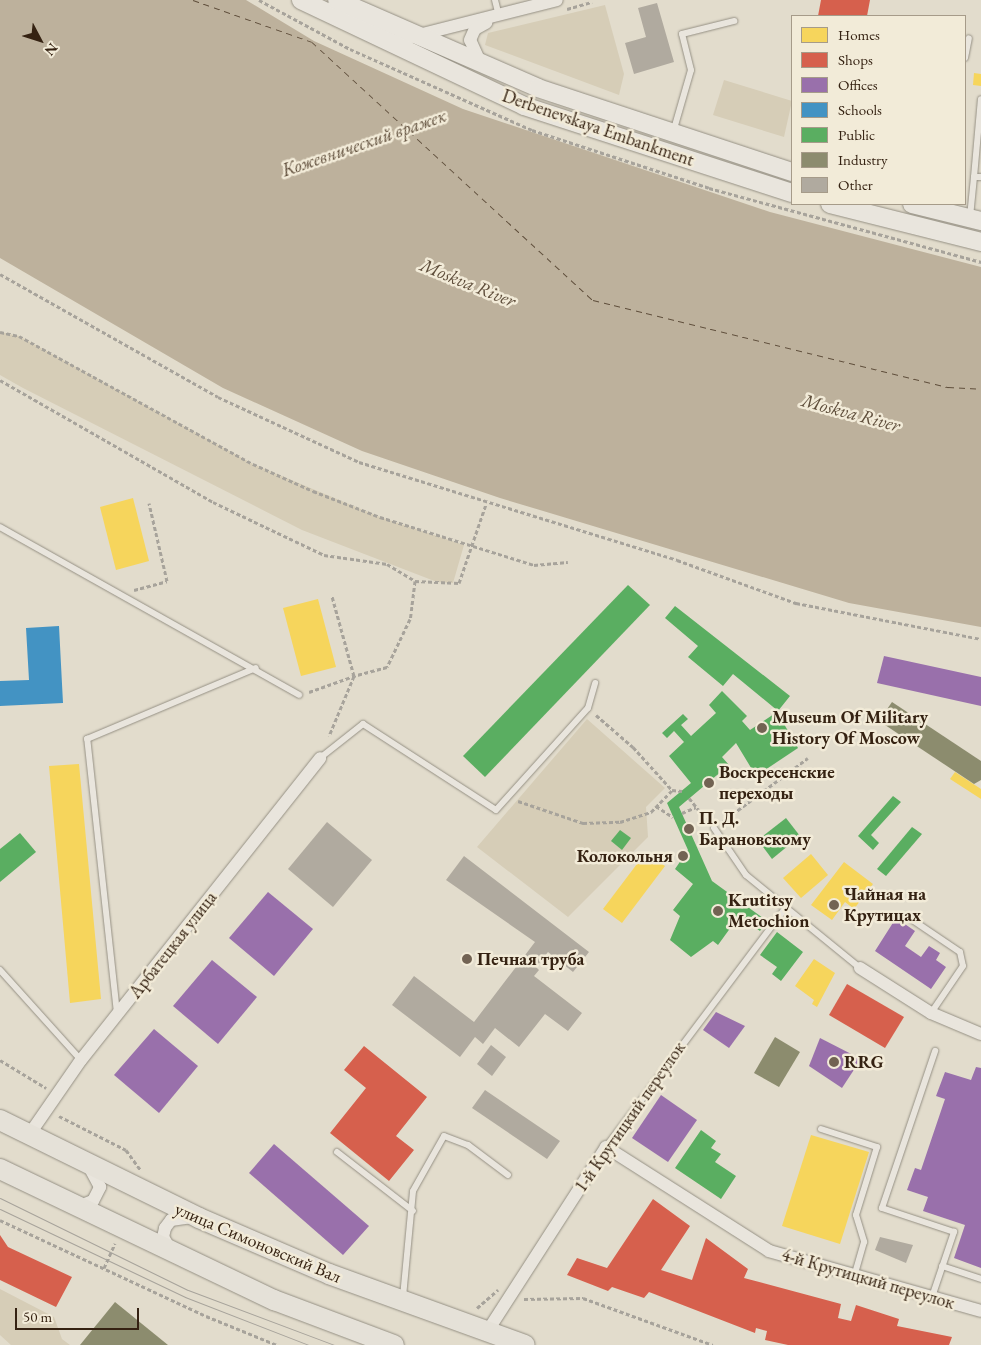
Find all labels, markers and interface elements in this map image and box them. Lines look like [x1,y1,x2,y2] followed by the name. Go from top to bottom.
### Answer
[15,15,65,65] north arrow
[791,15,966,205] legend
[838,25,880,44] text: Homes
[41,40,62,60] text: N
[838,50,873,69] text: Shops
[838,75,878,94] text: Offices
[499,85,697,171] street label: Derbenevskaya Embankment
[838,100,882,119] text: Schools
[279,104,449,182] water label: Кожевнический вражек
[838,125,875,144] text: Public
[838,150,888,169] text: Industry
[838,175,873,194] text: Other
[417,254,519,312] water label: Moskva River
[799,389,903,437] water label: Moskva River
[772,707,928,750] place label: Museum Of Military History Of Moscow
[756,722,768,734] marker: Museum Of Military History Of Moscow
[719,762,835,804] place label: Воскресенские переходы
[703,777,715,789] marker: Воскресенские переходы
[699,808,811,851] place label: П. Д. Барановскому
[683,823,695,835] marker: П. Д. Барановскому
[577,845,673,867] place label: Колокольня
[677,850,689,862] marker: Колокольня
[844,884,926,926] place label: Чайная на Крутицах
[124,887,222,1003] street label: Арбатецкая улица
[728,890,809,932] place label: Krutitsy Metochion
[828,899,840,911] marker: Чайная на Крутицах
[712,905,724,917] marker: Krutitsy Metochion
[477,948,584,970] place label: Печная труба
[461,953,473,965] marker: Печная труба
[570,1038,690,1196] street label: 1-й Крутицкий переулок
[844,1051,884,1073] place label: RRG
[828,1056,840,1068] marker: RRG
[172,1198,344,1288] street label: улица Симоновский Вал
[779,1244,957,1314] street label: 4-й Крутицкий переулок
[18,1298,141,1330] scale bar
[23,1307,52,1326] text: 50 m

